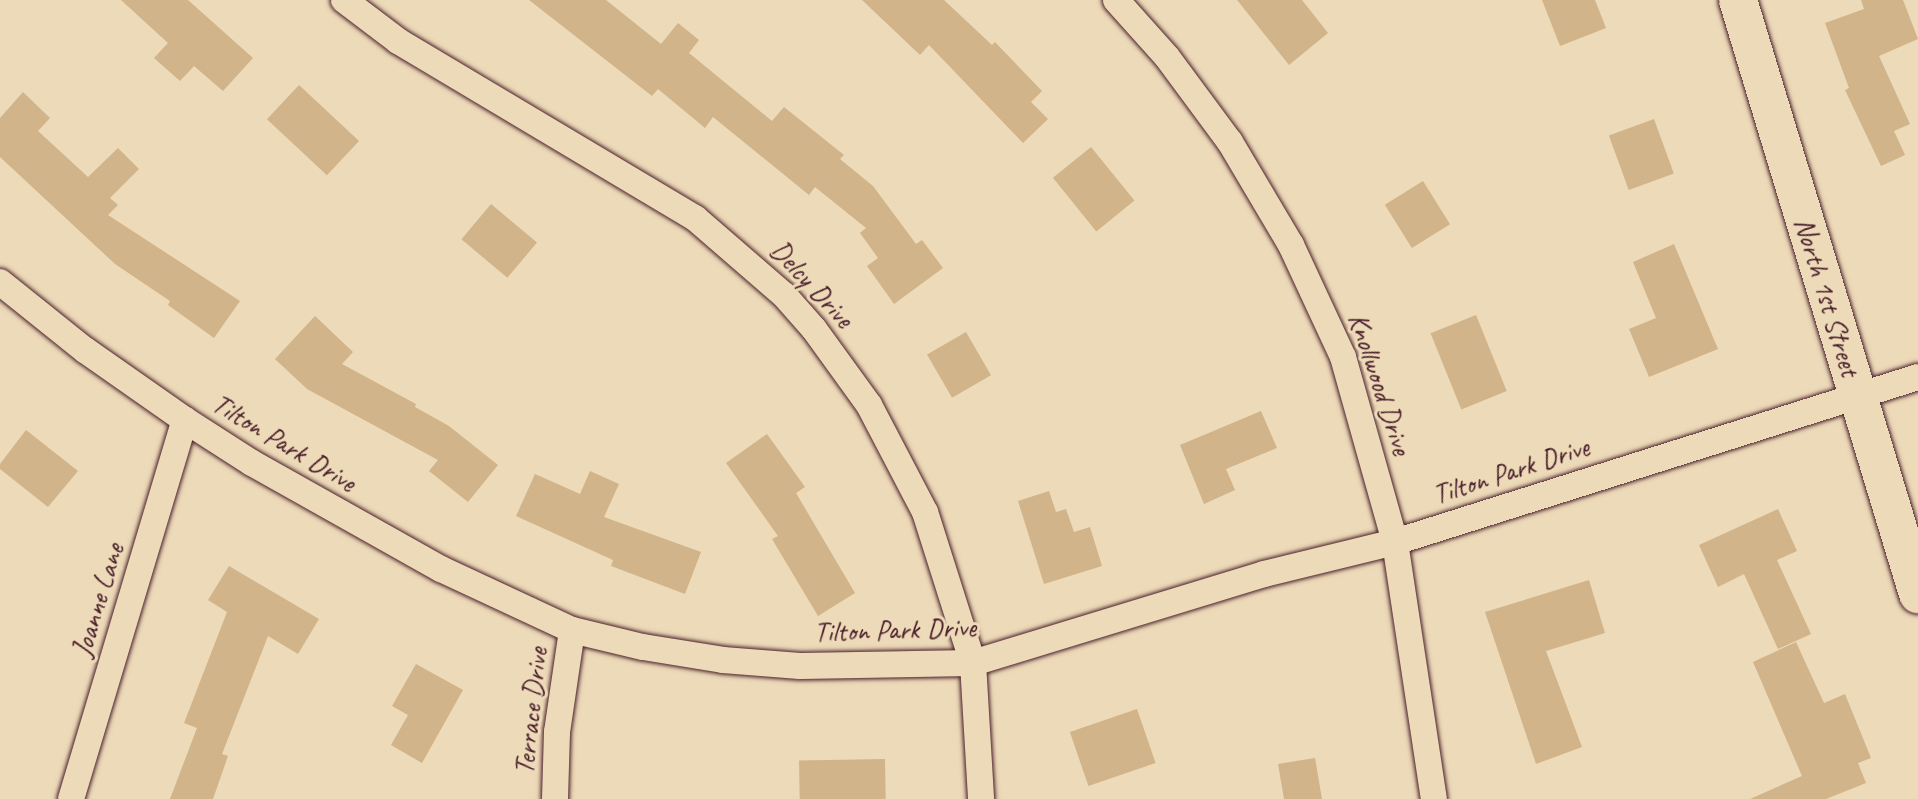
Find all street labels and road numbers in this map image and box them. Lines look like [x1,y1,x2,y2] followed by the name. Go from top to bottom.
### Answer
[1787,213,1867,381] street label: North 1st Street
[763,233,861,335] street label: Delcy Drive
[1341,309,1419,459] street label: Knollwood Drive
[206,387,362,499] street label: Tilton Park Drive
[1428,430,1594,512] street label: Tilton Park Drive
[65,539,131,661] street label: Joanne Lane
[813,610,977,650] street label: Tilton Park Drive
[508,646,554,776] street label: Terrace Drive

